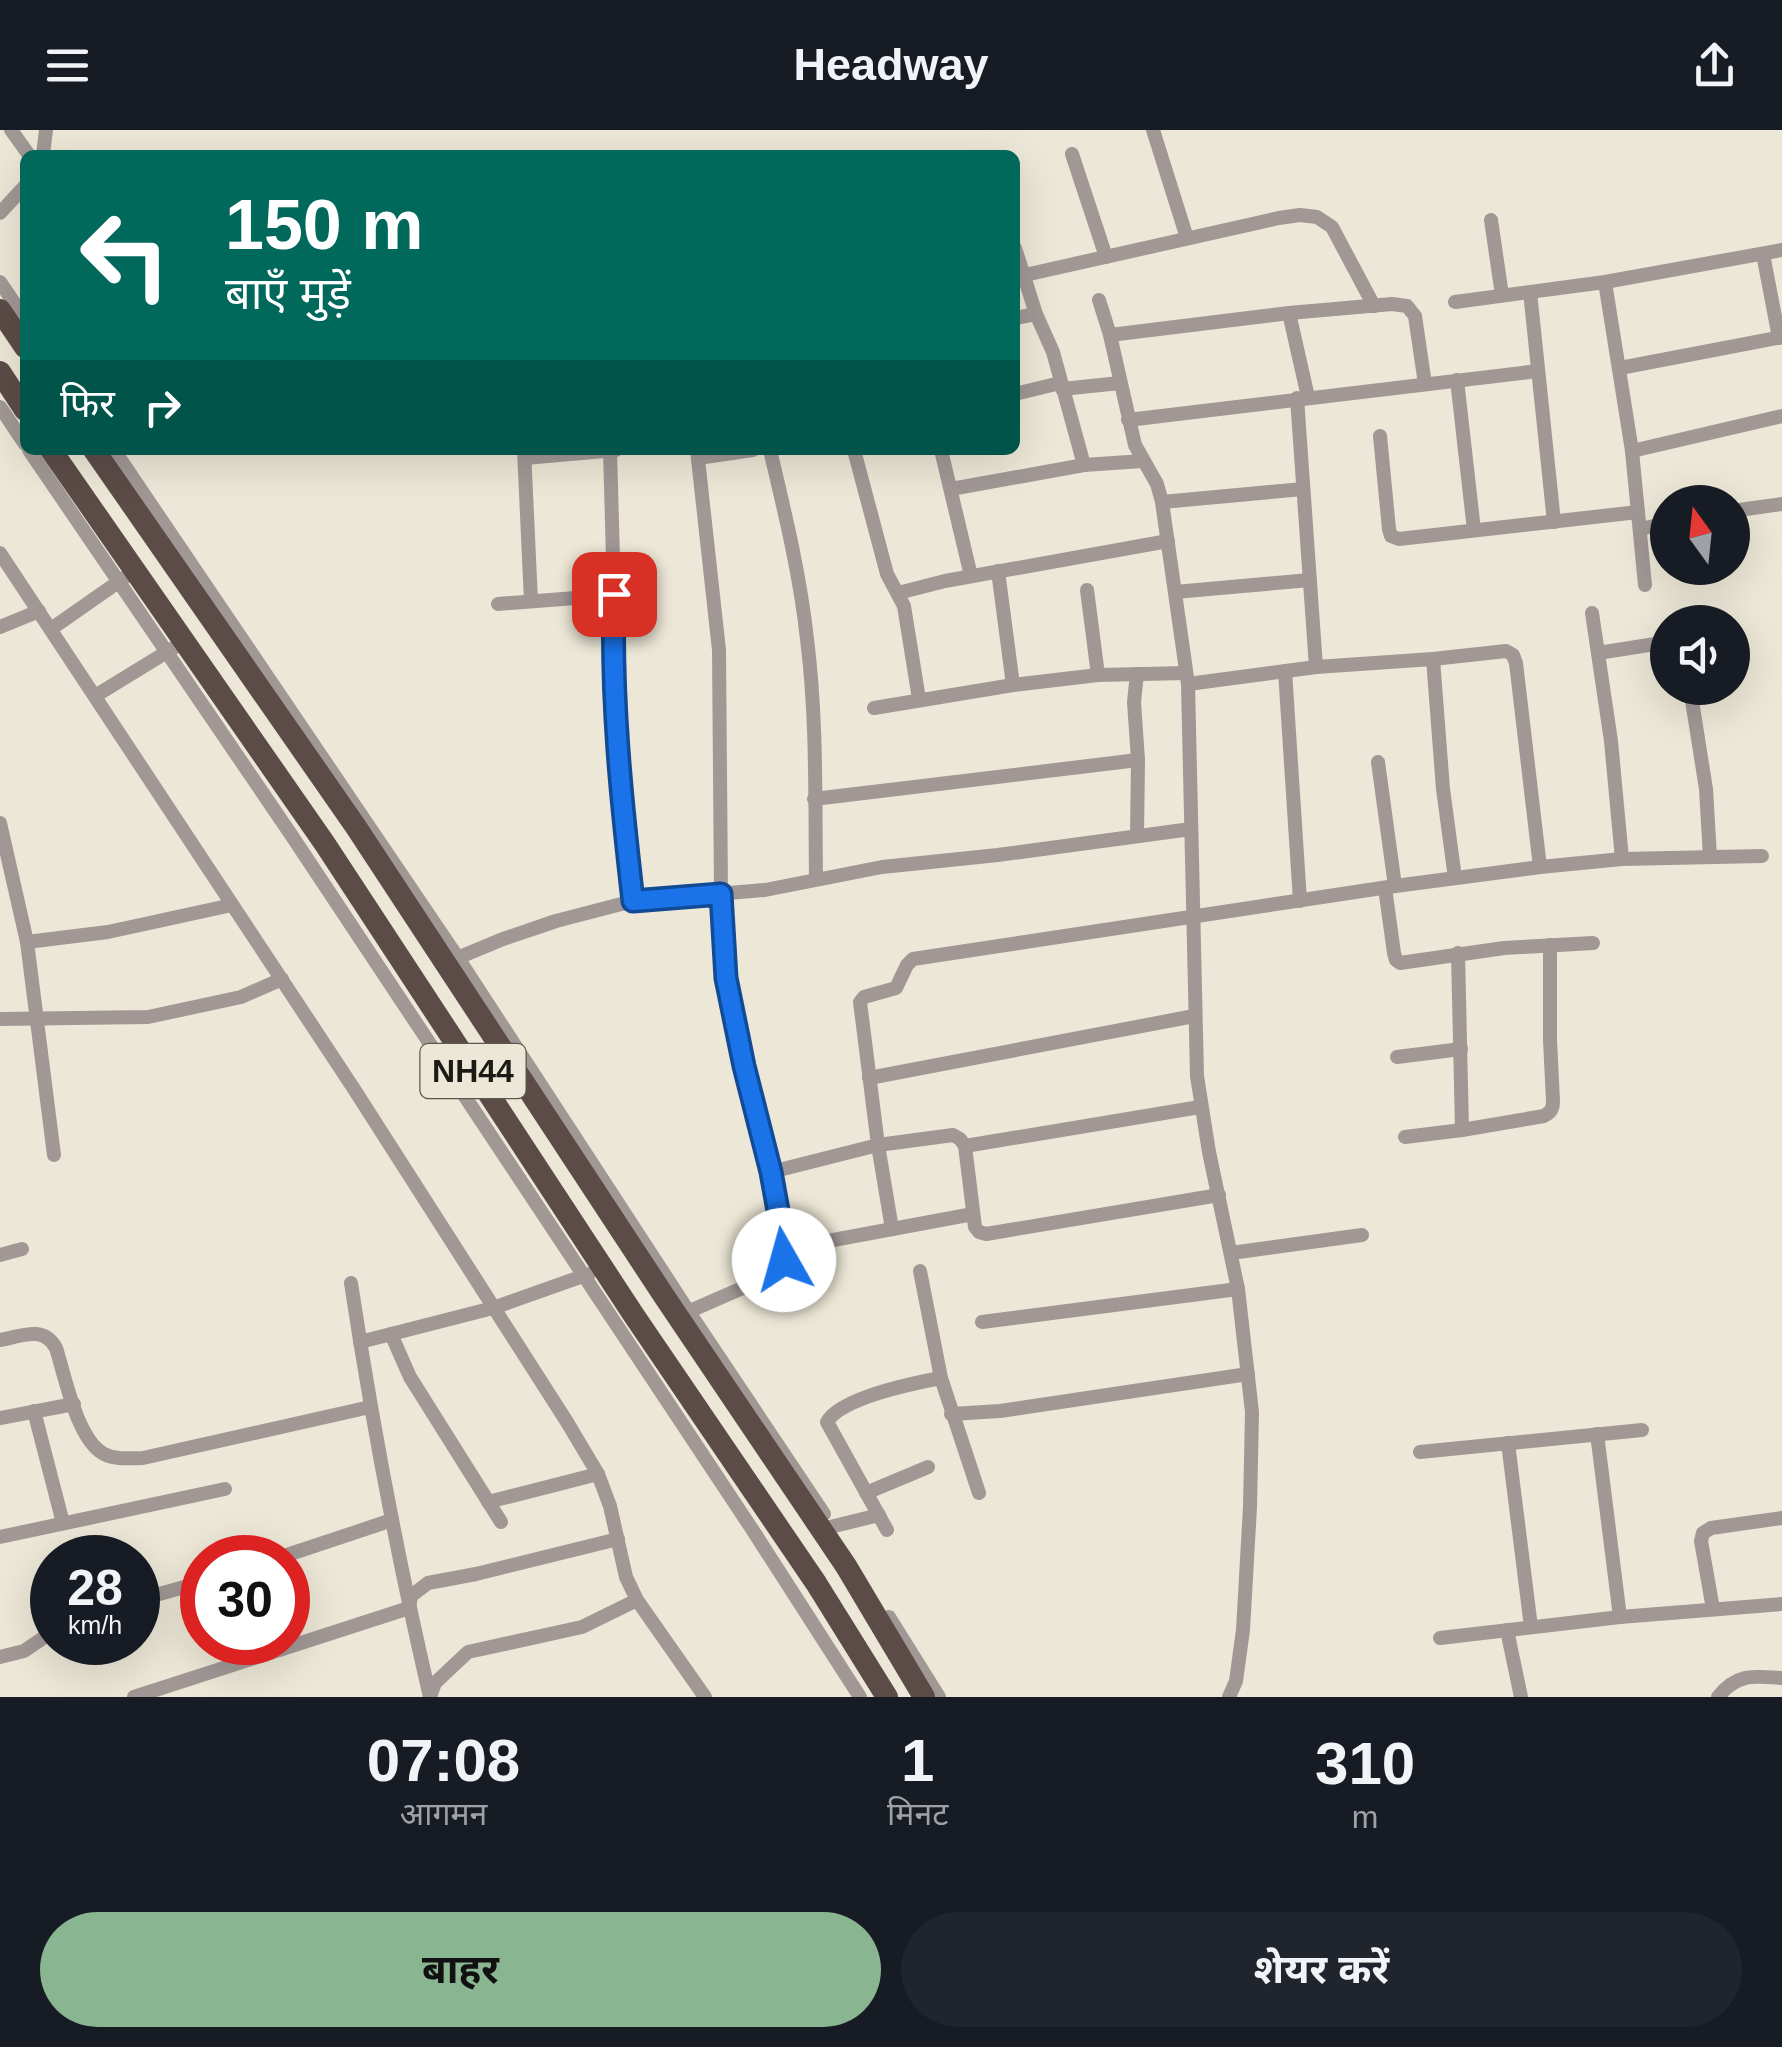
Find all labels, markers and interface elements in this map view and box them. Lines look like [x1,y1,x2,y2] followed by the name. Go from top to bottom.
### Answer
[40,38,95,93] icon: menu
[1687,38,1742,93] icon: share
[793,39,989,90] text: Headway
[225,186,423,264] text: 150 m
[60,190,190,320] icon: left
[225,268,351,319] text: बाएँ मुड़ें
[135,380,190,435] icon: right
[60,383,115,425] text: फिर
[1650,485,1750,585] north arrow
[1650,485,1750,705] map controls
[572,552,657,637] pin
[587,567,642,622] icon: arrive
[1650,605,1750,705] button: sound
[420,1044,526,1098] road number: NH44
[732,1208,836,1312] position arrow
[180,1535,310,1665] speed limit sign: 30
[67,1560,123,1616] text: 28
[68,1611,122,1639] text: km/h
[367,1727,520,1794] text: 07:08
[901,1727,934,1794] text: 1
[1315,1730,1415,1797] text: 310
[400,1796,487,1832] text: आगमन
[887,1796,948,1832] text: मिनट
[1352,1799,1378,1835] text: m
[40,1912,881,2027] button: बाहर
[901,1912,1742,2027] button: शेयर करें

